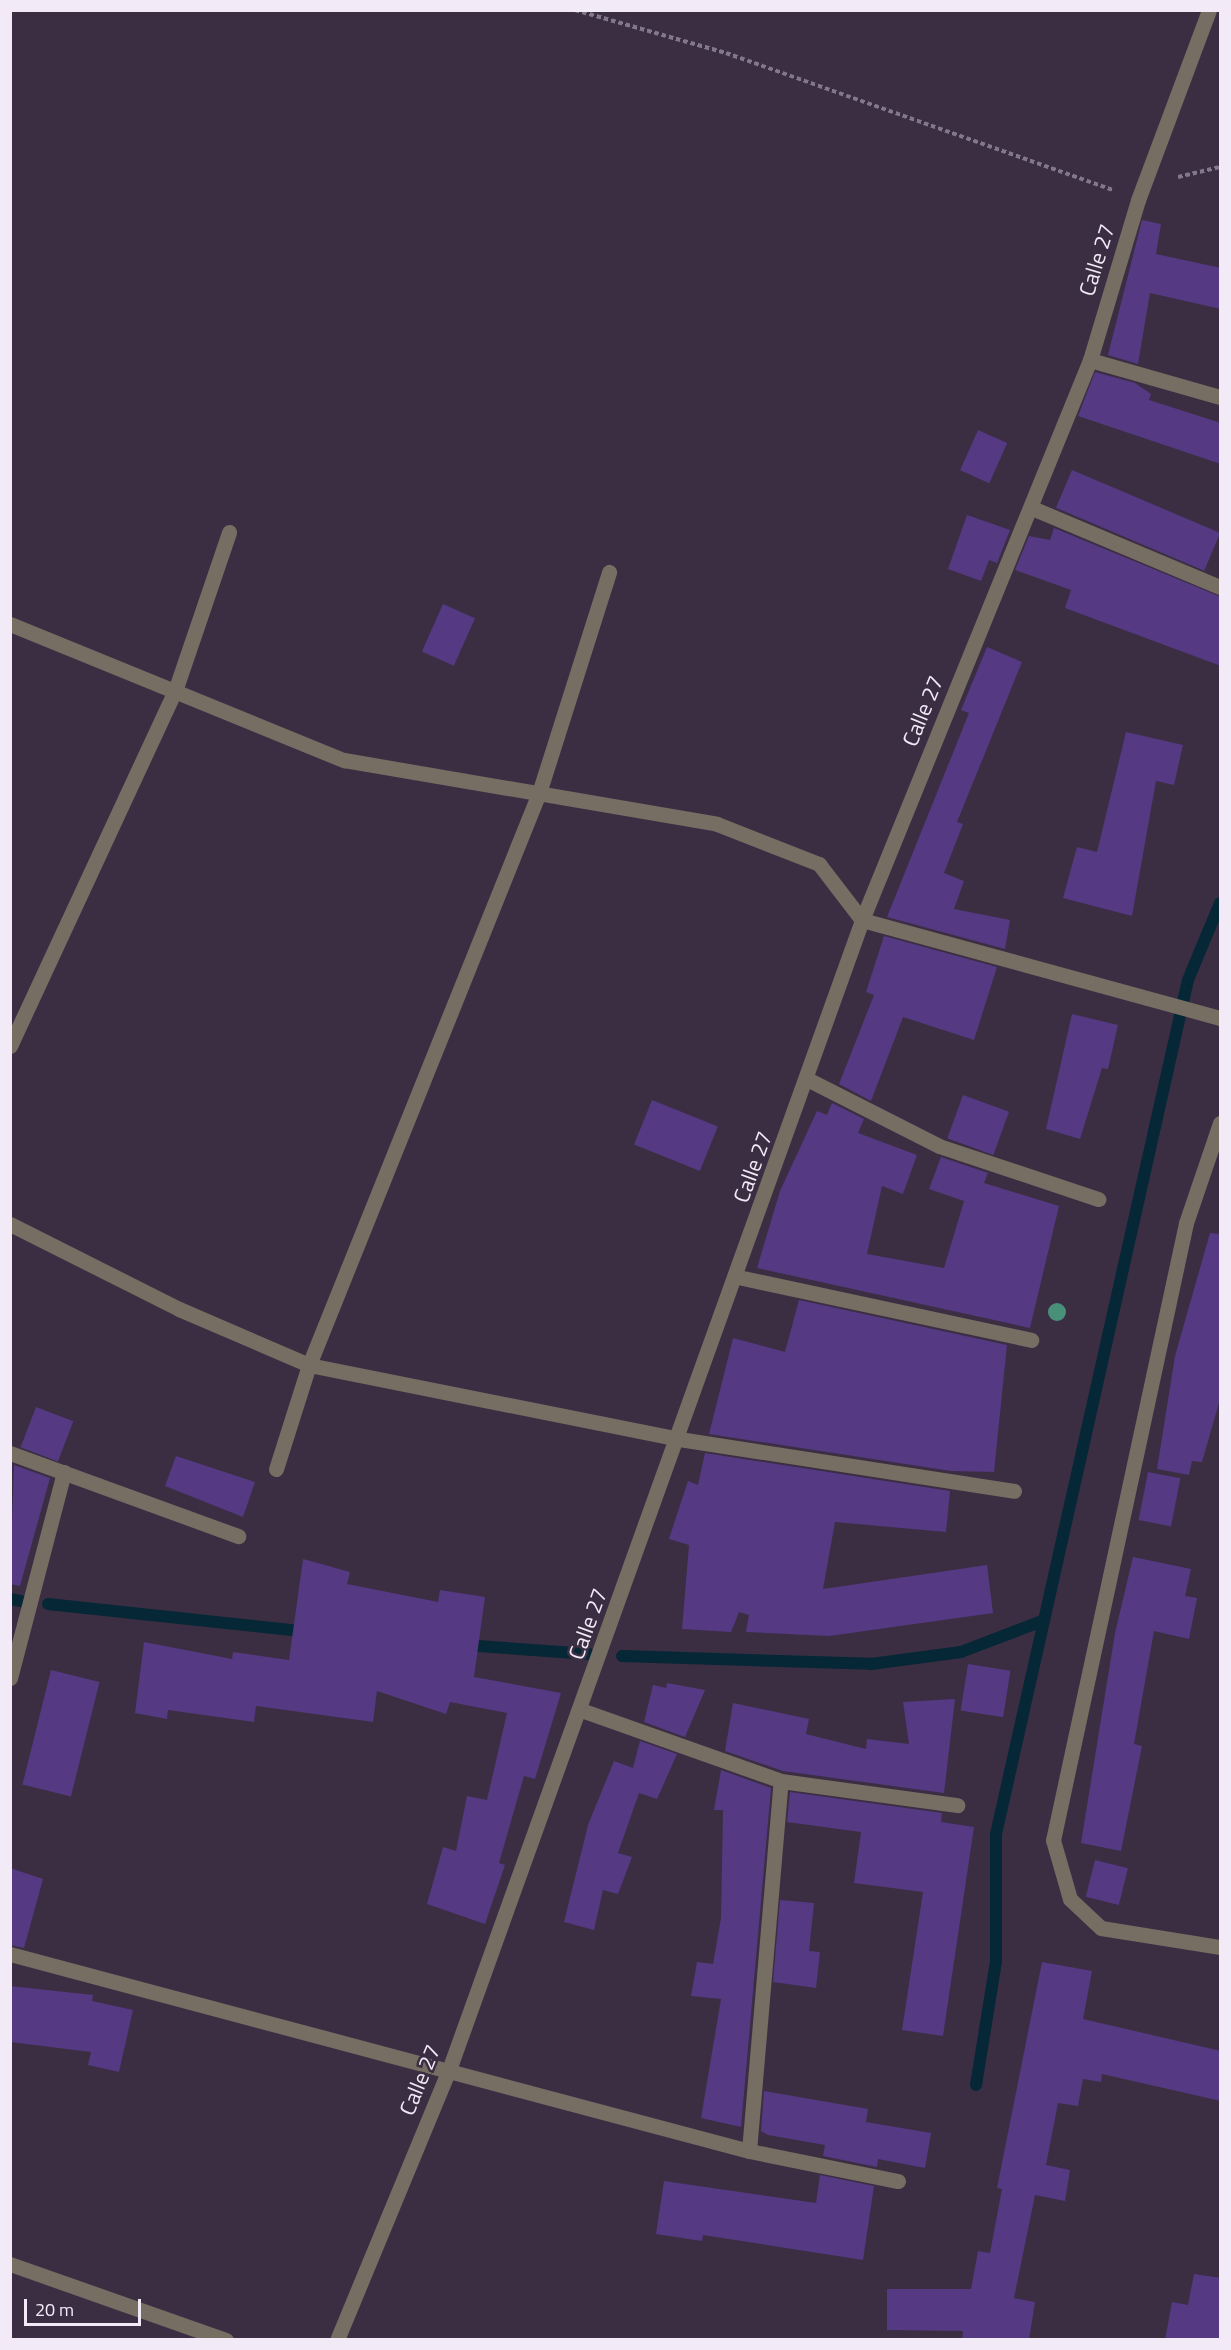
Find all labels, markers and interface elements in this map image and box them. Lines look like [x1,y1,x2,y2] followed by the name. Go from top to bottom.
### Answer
[1074,221,1120,299] street label: Calle 27
[897,672,949,750] street label: Calle 27
[728,1128,778,1206] street label: Calle 27
[563,1585,613,1663] street label: Calle 27
[394,2041,446,2119] street label: Calle 27
[27,2287,144,2325] scale bar
[35,2296,74,2323] text: 20 m

